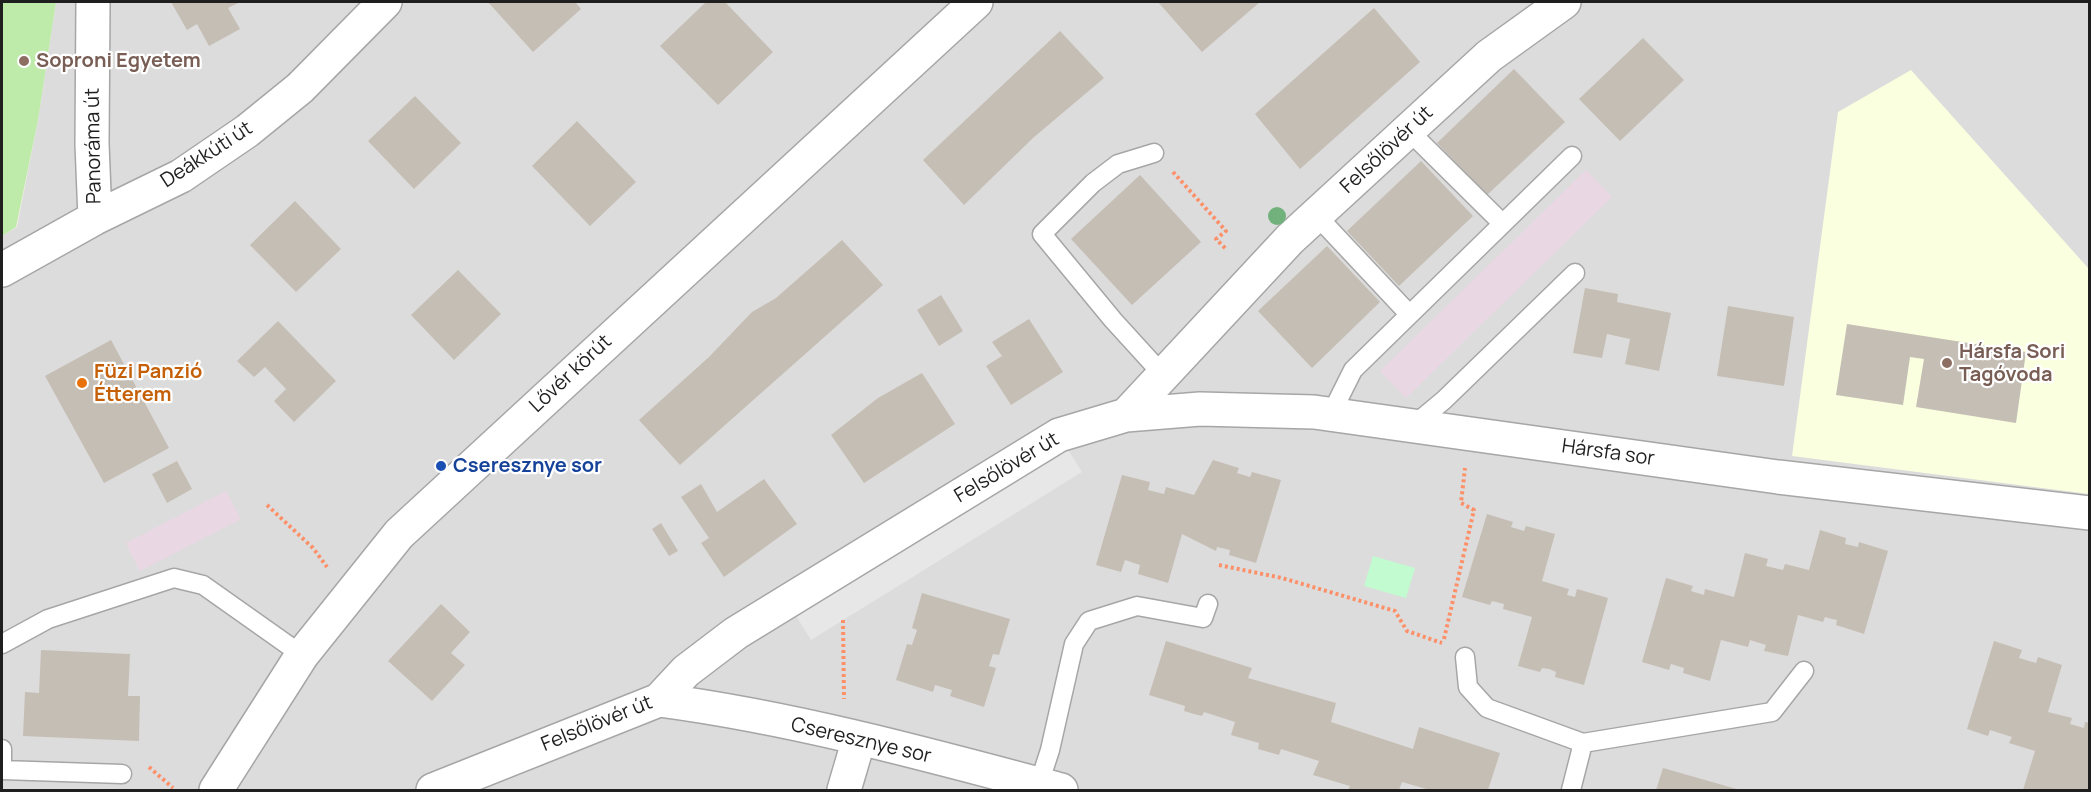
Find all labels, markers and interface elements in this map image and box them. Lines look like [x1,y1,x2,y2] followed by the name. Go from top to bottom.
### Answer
[36,49,201,73] place label: Soproni Egyetem
[17,54,31,68] marker: Soproni Egyetem
[81,88,107,204] street label: Panoráma út
[1336,101,1438,199] street label: Felsőlövér út
[157,117,257,193] street label: Deákkúti út
[525,330,617,418] street label: Lővér körút
[1959,340,2065,387] place label: Hársfa Sori Tagóvoda
[1940,356,1954,370] marker: Hársfa Sori Tagóvoda
[94,360,202,407] place label: Füzi Panzió Étterem
[75,376,89,390] marker: Füzi Panzió Étterem
[950,427,1064,509] street label: Felsőlövér út
[1560,435,1656,471] street label: Hársfa sor
[453,454,602,478] place label: Cseresznye sor
[434,459,448,473] marker: Cseresznye sor
[538,691,656,757] street label: Felsőlövér út
[789,713,933,769] street label: Cseresznye sor

